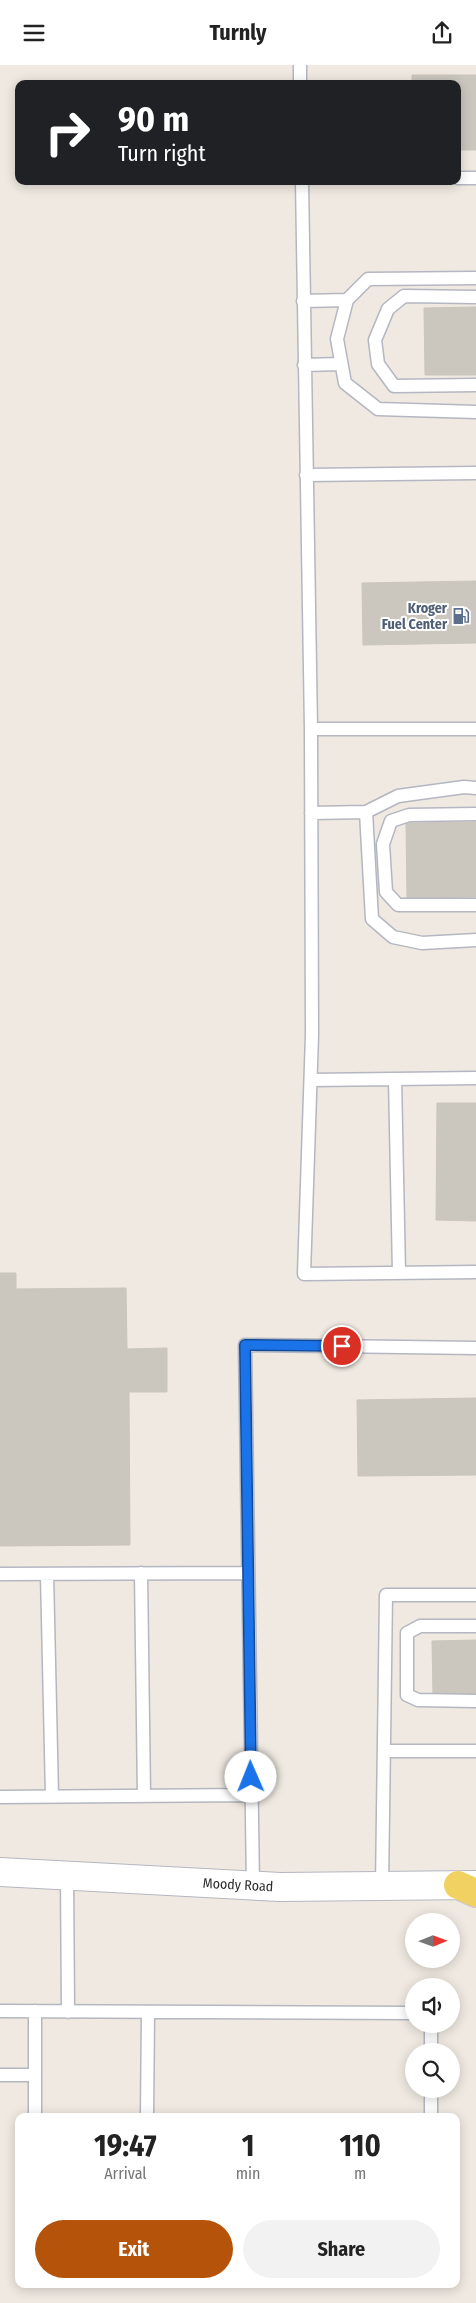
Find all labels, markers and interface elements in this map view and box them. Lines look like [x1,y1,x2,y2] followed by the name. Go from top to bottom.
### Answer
[20,19,48,47] icon: menu
[209,19,267,46] text: Turnly
[428,19,456,47] icon: share
[118,98,189,140] text: 90 m
[35,100,100,165] icon: right
[118,140,206,167] text: Turn right
[382,600,448,633] place label: Kroger Fuel Center
[451,606,471,626] fuel station icon: Kroger Fuel Center
[321,1325,363,1367] pin
[328,1332,356,1360] icon: arrive
[224,1750,276,1802] position arrow
[202,1875,274,1895] street label: Moody Road
[405,1913,460,1967] north arrow
[405,1913,460,2098] map controls
[405,1978,460,2033] button: sound
[405,2043,460,2098] button: search
[94,2128,157,2164] text: 19:47
[242,2128,254,2164] text: 1
[340,2128,381,2164] text: 110
[104,2164,147,2183] text: Arrival
[236,2164,261,2183] text: min
[354,2164,366,2183] text: m
[35,2220,233,2278] button: Exit
[243,2220,440,2278] button: Share

